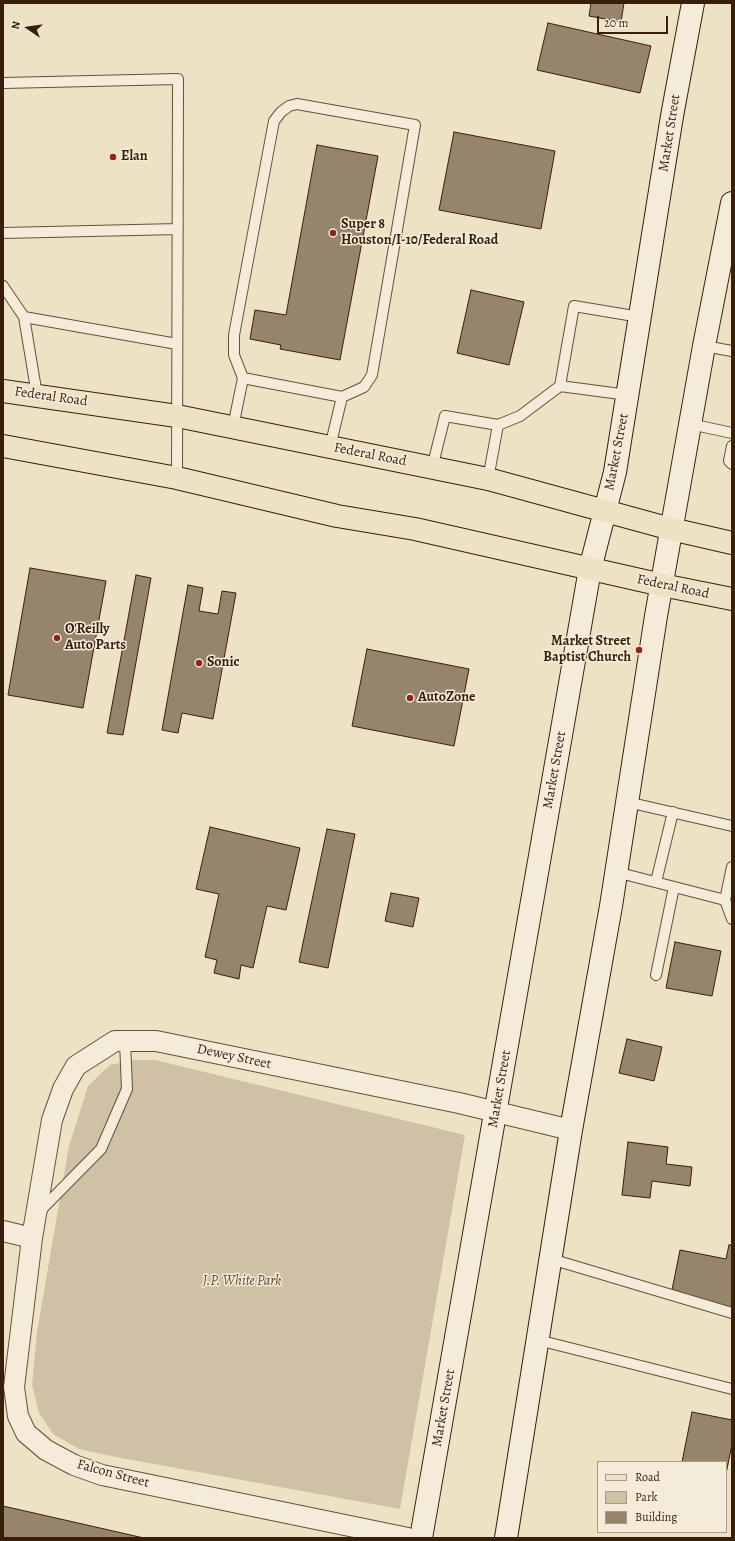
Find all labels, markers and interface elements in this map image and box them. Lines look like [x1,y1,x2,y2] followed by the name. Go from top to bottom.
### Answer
[8,8,48,48] north arrow
[599,8,670,34] scale bar
[604,15,628,31] text: 20 m
[8,20,24,31] text: N
[656,93,684,173] street label: Market Street
[121,149,148,165] place label: Elan
[108,152,118,162] marker: Elan
[341,217,498,250] place label: Super 8 Houston/I-10/Federal Road
[328,228,338,238] marker: Super 8 Houston/I-10/Federal Road
[13,384,89,410] street label: Federal Road
[601,412,633,492] street label: Market Street
[332,440,408,470] street label: Federal Road
[635,571,711,603] street label: Federal Road
[65,622,126,654] place label: O'Reilly Auto Parts
[52,633,62,643] marker: O'Reilly Auto Parts
[543,634,631,666] place label: Market Street Baptist Church
[634,645,644,655] marker: Market Street Baptist Church
[207,655,240,671] place label: Sonic
[194,658,204,668] marker: Sonic
[418,690,476,706] place label: AutoZone
[405,693,415,703] marker: AutoZone
[540,730,570,810] street label: Market Street
[195,1041,273,1073] street label: Dewey Street
[485,1049,515,1129] street label: Market Street
[203,1274,281,1290] park label: J.P. White Park
[429,1368,459,1448] street label: Market Street
[75,1456,151,1492] street label: Falcon Street
[597,1461,727,1533] legend
[635,1469,660,1485] text: Road
[635,1489,658,1505] text: Park
[635,1509,677,1525] text: Building

